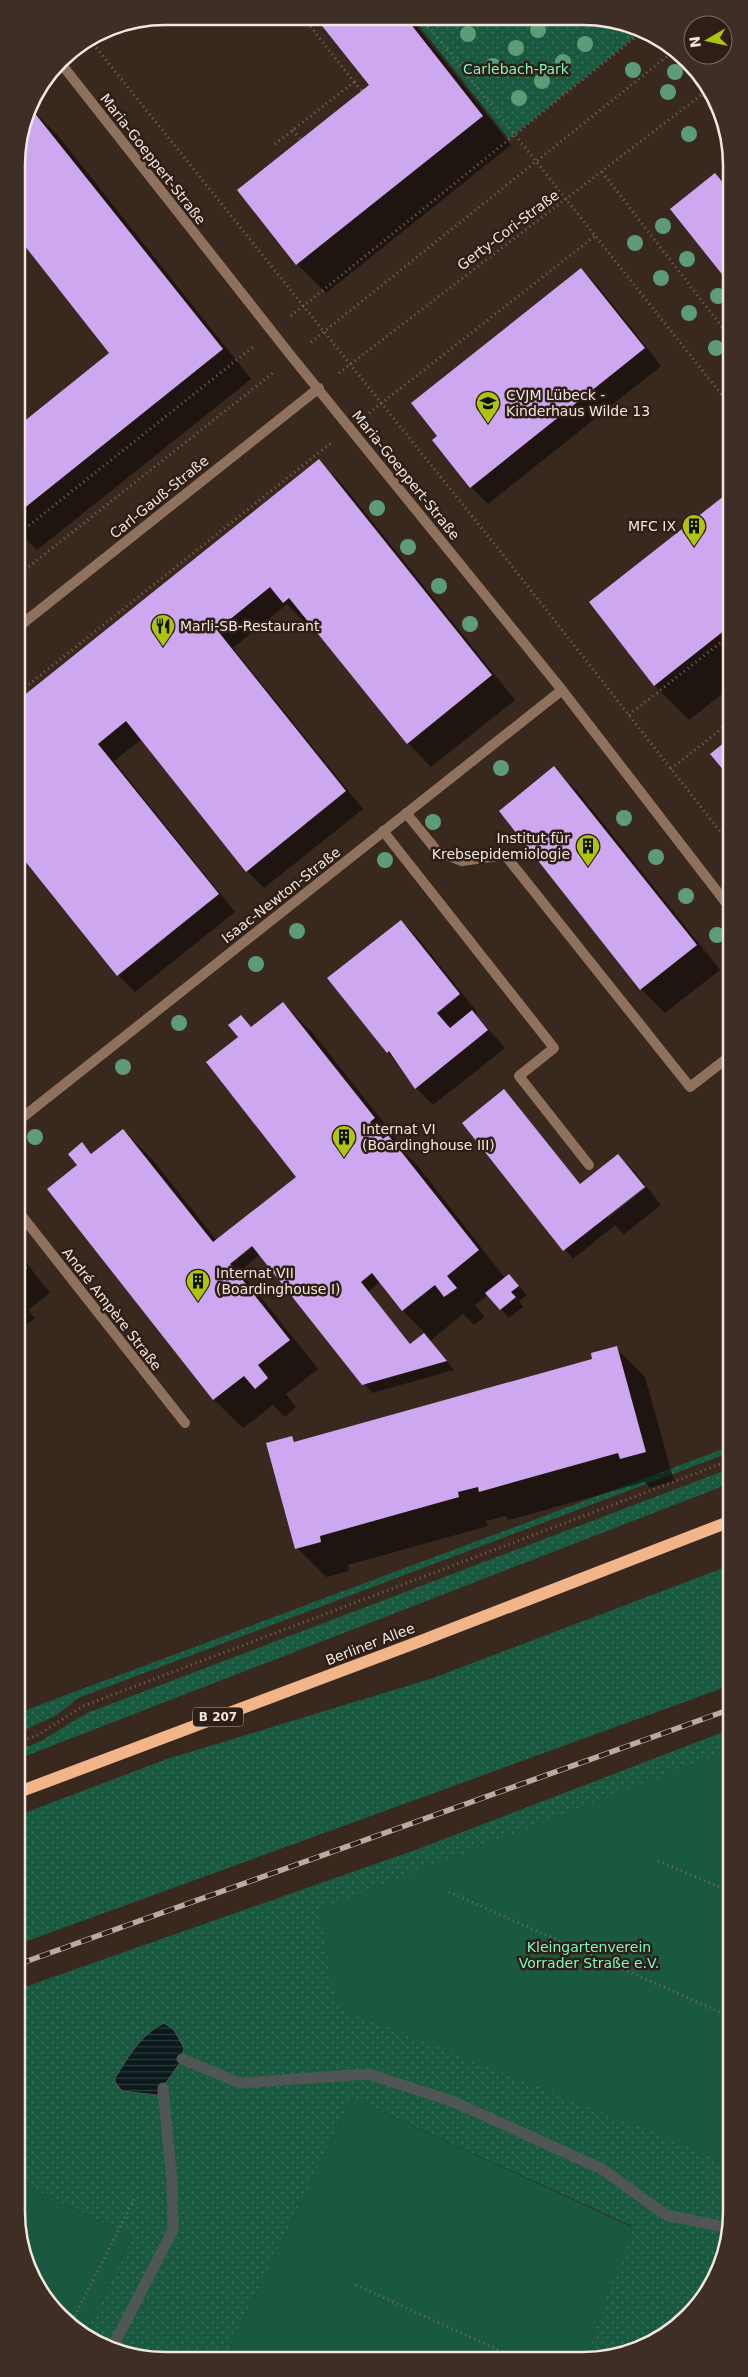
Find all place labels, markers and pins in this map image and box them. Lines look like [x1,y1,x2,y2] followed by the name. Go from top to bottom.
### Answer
[506,387,650,419] place label: CVJM Lübeck - Kinderhaus Wilde 13
[475,390,501,424] school or university icon: CVJM Lübeck - Kinderhaus Wilde 13
[681,513,707,547] building icon: MFC IX
[628,518,676,534] place label: MFC IX
[150,613,176,647] restaurant icon: Marli-SB-Restaurant
[180,618,320,634] place label: Marli-SB-Restaurant
[432,830,570,862] place label: Institut für Krebsepidemiologie
[575,833,601,867] building icon: Institut für Krebsepidemiologie
[362,1121,495,1153] place label: Internat VI (Boardinghouse III)
[331,1124,357,1158] building icon: Internat VI (Boardinghouse III)
[216,1265,341,1297] place label: Internat VII (Boardinghouse I)
[185,1268,211,1302] building icon: Internat VII (Boardinghouse I)

